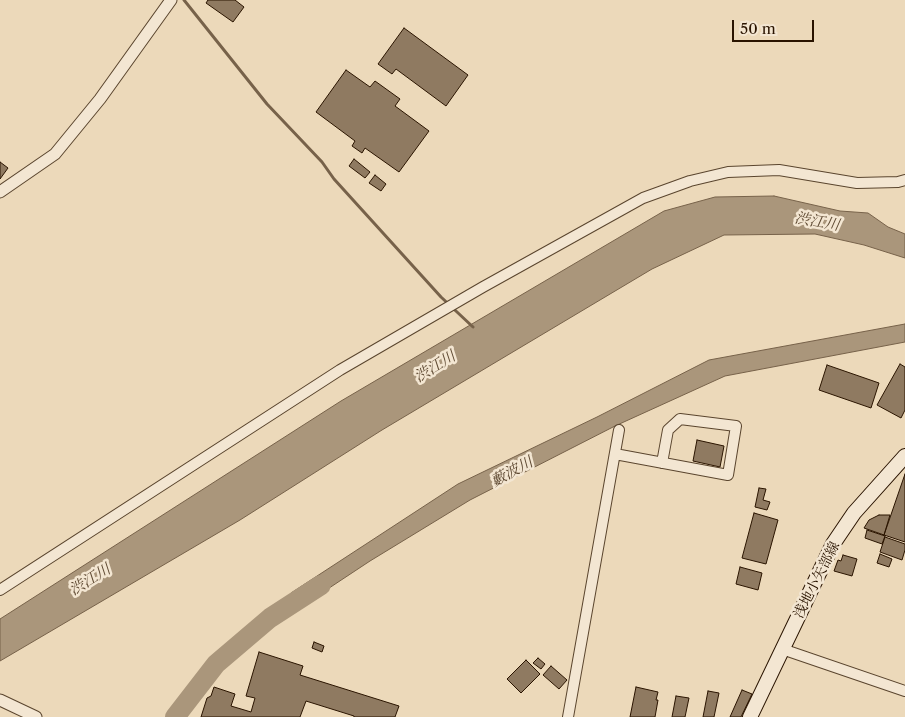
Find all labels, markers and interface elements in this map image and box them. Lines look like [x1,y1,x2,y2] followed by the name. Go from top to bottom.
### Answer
[735,10,818,42] scale bar
[740,19,776,38] text: 50 m
[793,209,841,235] water label: 渋江川
[411,347,459,387] water label: 渋江川
[488,453,536,491] water label: 藪波川
[790,539,844,621] street label: 浅地小矢部線
[66,560,114,600] water label: 渋江川

